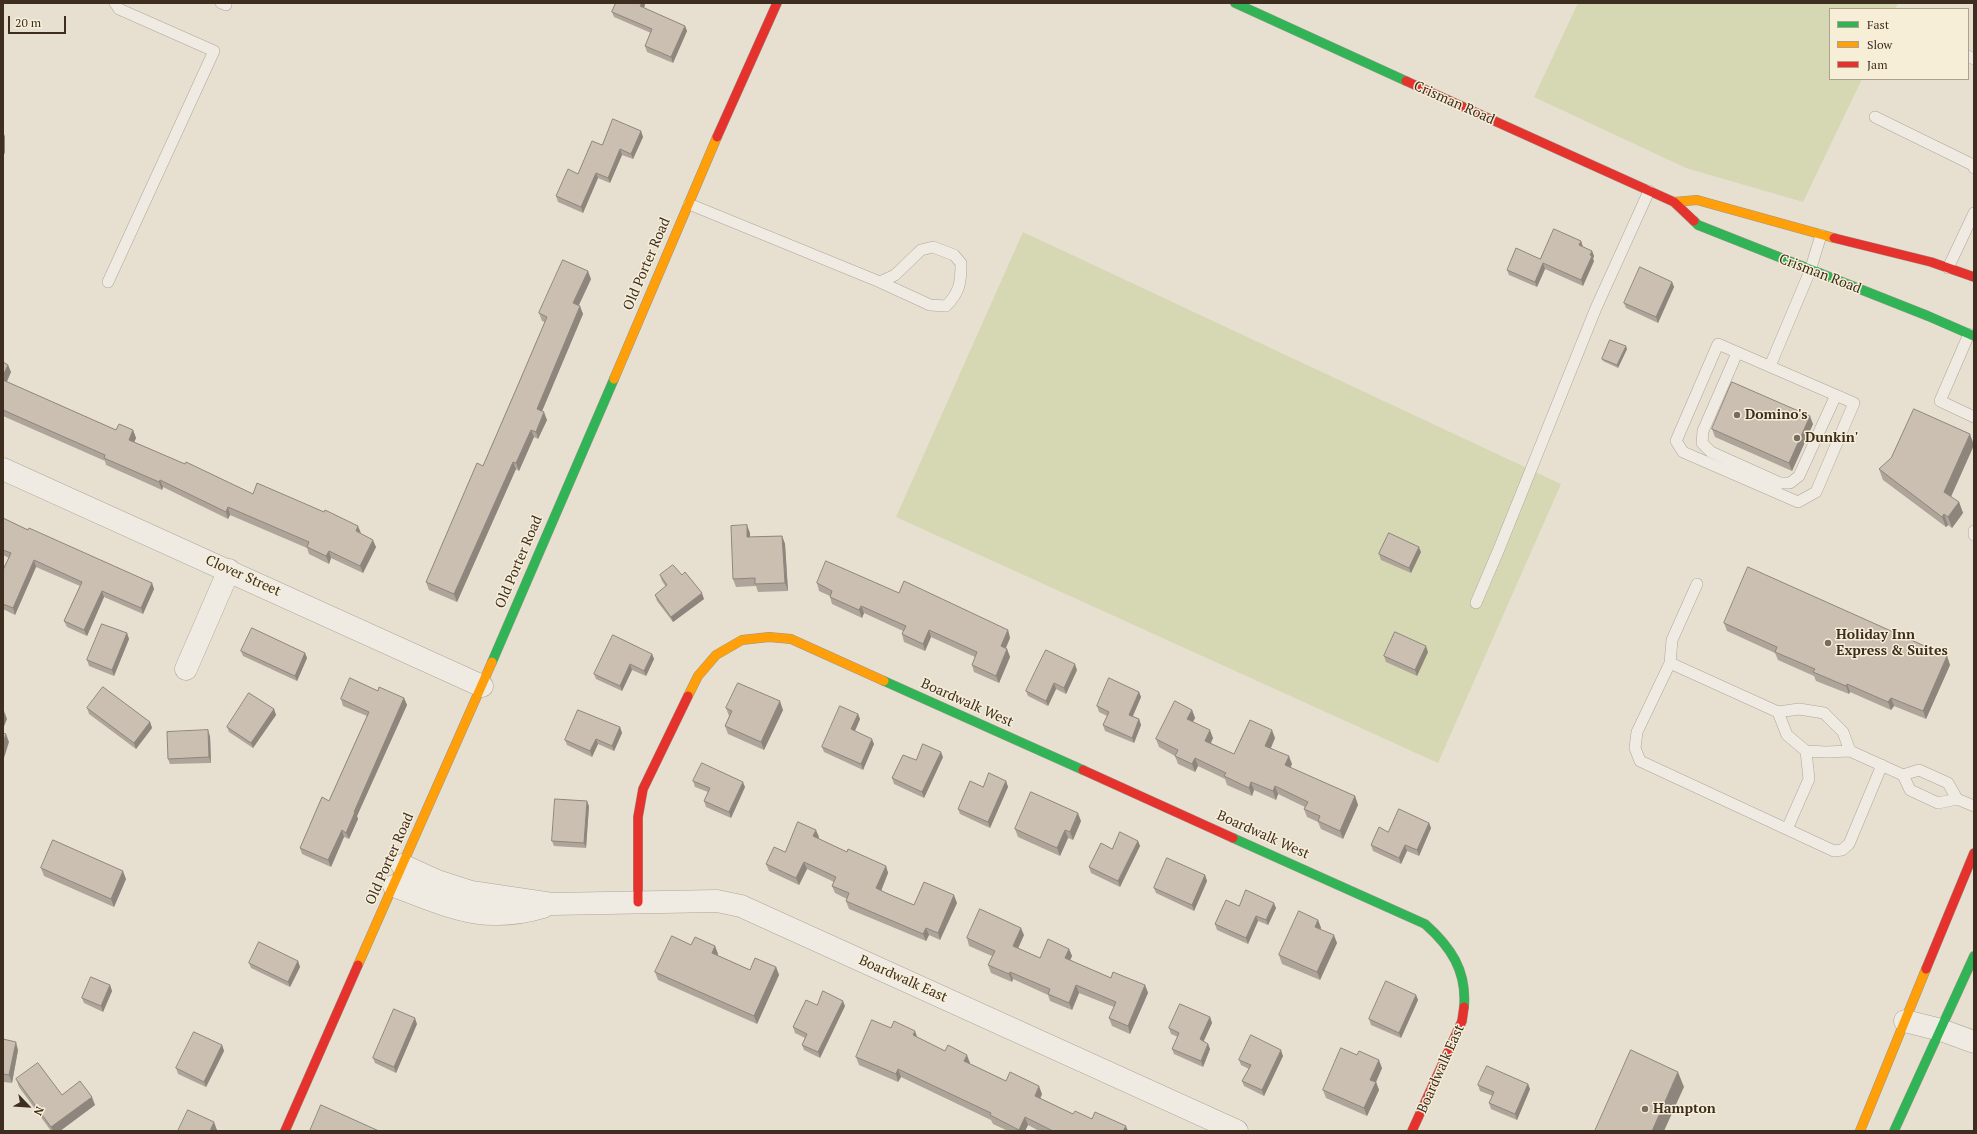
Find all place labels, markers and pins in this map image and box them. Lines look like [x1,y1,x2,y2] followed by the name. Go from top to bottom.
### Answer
[1745,407,1807,423] place label: Domino's
[1732,410,1742,420] marker: Domino's
[1805,430,1858,446] place label: Dunkin'
[1792,433,1802,443] marker: Dunkin'
[1836,627,1948,660] place label: Holiday Inn Express & Suites
[1823,638,1833,648] marker: Holiday Inn Express & Suites
[1653,1101,1716,1117] place label: Hampton
[1640,1104,1650,1114] marker: Hampton

